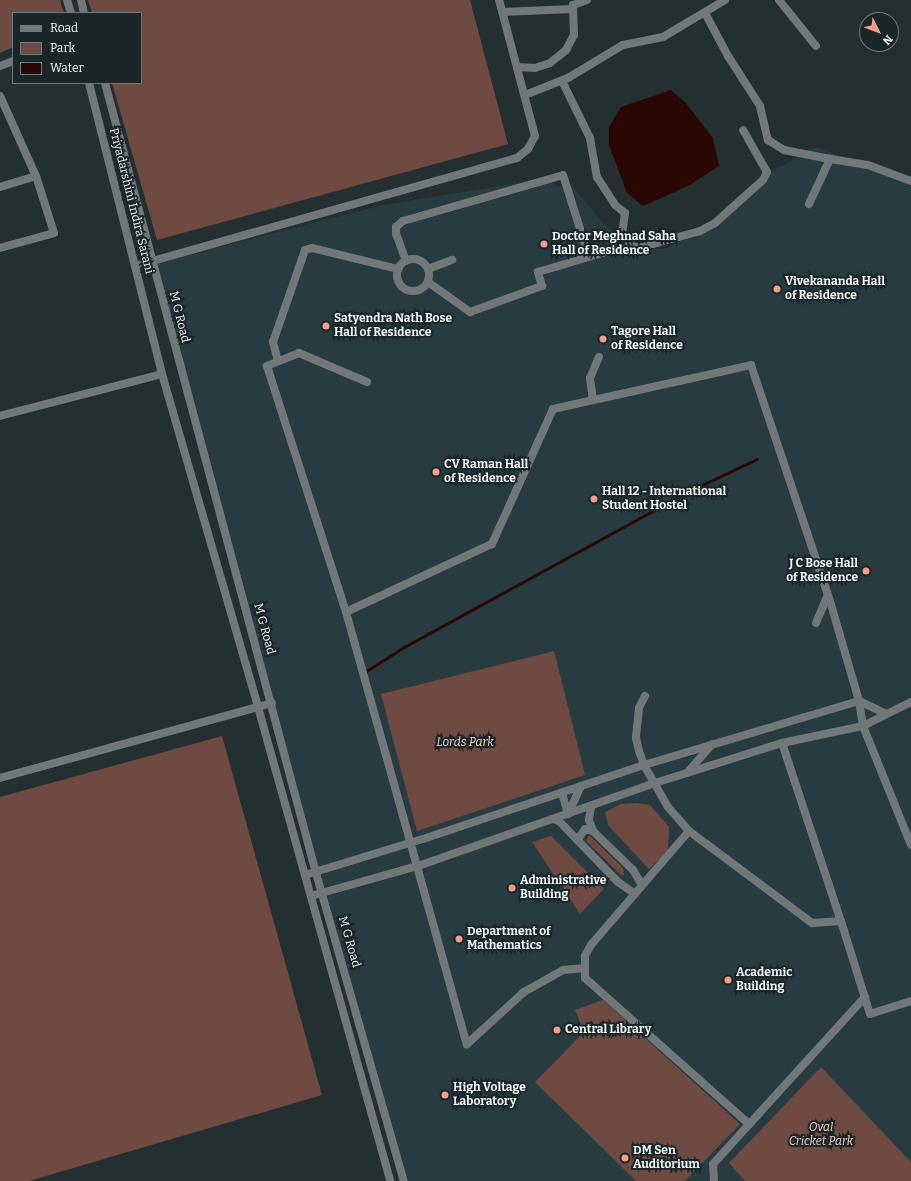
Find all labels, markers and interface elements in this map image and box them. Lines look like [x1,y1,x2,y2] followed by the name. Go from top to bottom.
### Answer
[12,12,142,84] legend
[859,12,899,52] north arrow
[50,21,78,35] text: Road
[880,32,895,47] text: N
[50,41,75,55] text: Park
[50,61,84,75] text: Water
[106,127,156,275] street label: Priyadarshini Indira Sarani
[552,230,676,258] place label: Doctor Meghnad Saha Hall of Residence
[539,239,549,249] marker: Doctor Meghnad Saha Hall of Residence
[785,275,885,303] place label: Vivekananda Hall of Residence
[772,284,782,294] marker: Vivekananda Hall of Residence
[166,290,192,344] street label: M G Road
[334,312,452,340] place label: Satyendra Nath Bose Hall of Residence
[321,321,331,331] marker: Satyendra Nath Bose Hall of Residence
[611,325,683,353] place label: Tagore Hall of Residence
[598,334,608,344] marker: Tagore Hall of Residence
[444,458,528,486] place label: CV Raman Hall of Residence
[431,467,441,477] marker: CV Raman Hall of Residence
[602,485,726,513] place label: Hall 12 - International Student Hostel
[589,494,599,504] marker: Hall 12 - International Student Hostel
[786,557,858,585] place label: J C Bose Hall of Residence
[861,566,871,576] marker: J C Bose Hall of Residence
[250,602,278,656] street label: M G Road
[436,736,494,750] park label: Lords Park
[520,874,606,902] place label: Administrative Building
[507,883,517,893] marker: Administrative Building
[335,915,363,969] street label: M G Road
[467,925,551,953] place label: Department of Mathematics
[454,934,464,944] marker: Department of Mathematics
[736,966,792,994] place label: Academic Building
[723,975,733,985] marker: Academic Building
[565,1023,651,1037] place label: Central Library
[552,1025,562,1035] marker: Central Library
[453,1081,526,1109] place label: High Voltage Laboratory
[440,1090,450,1100] marker: High Voltage Laboratory
[789,1121,853,1149] park label: Oval Cricket Park
[633,1144,700,1172] place label: DM Sen Auditorium
[620,1153,630,1163] marker: DM Sen Auditorium

